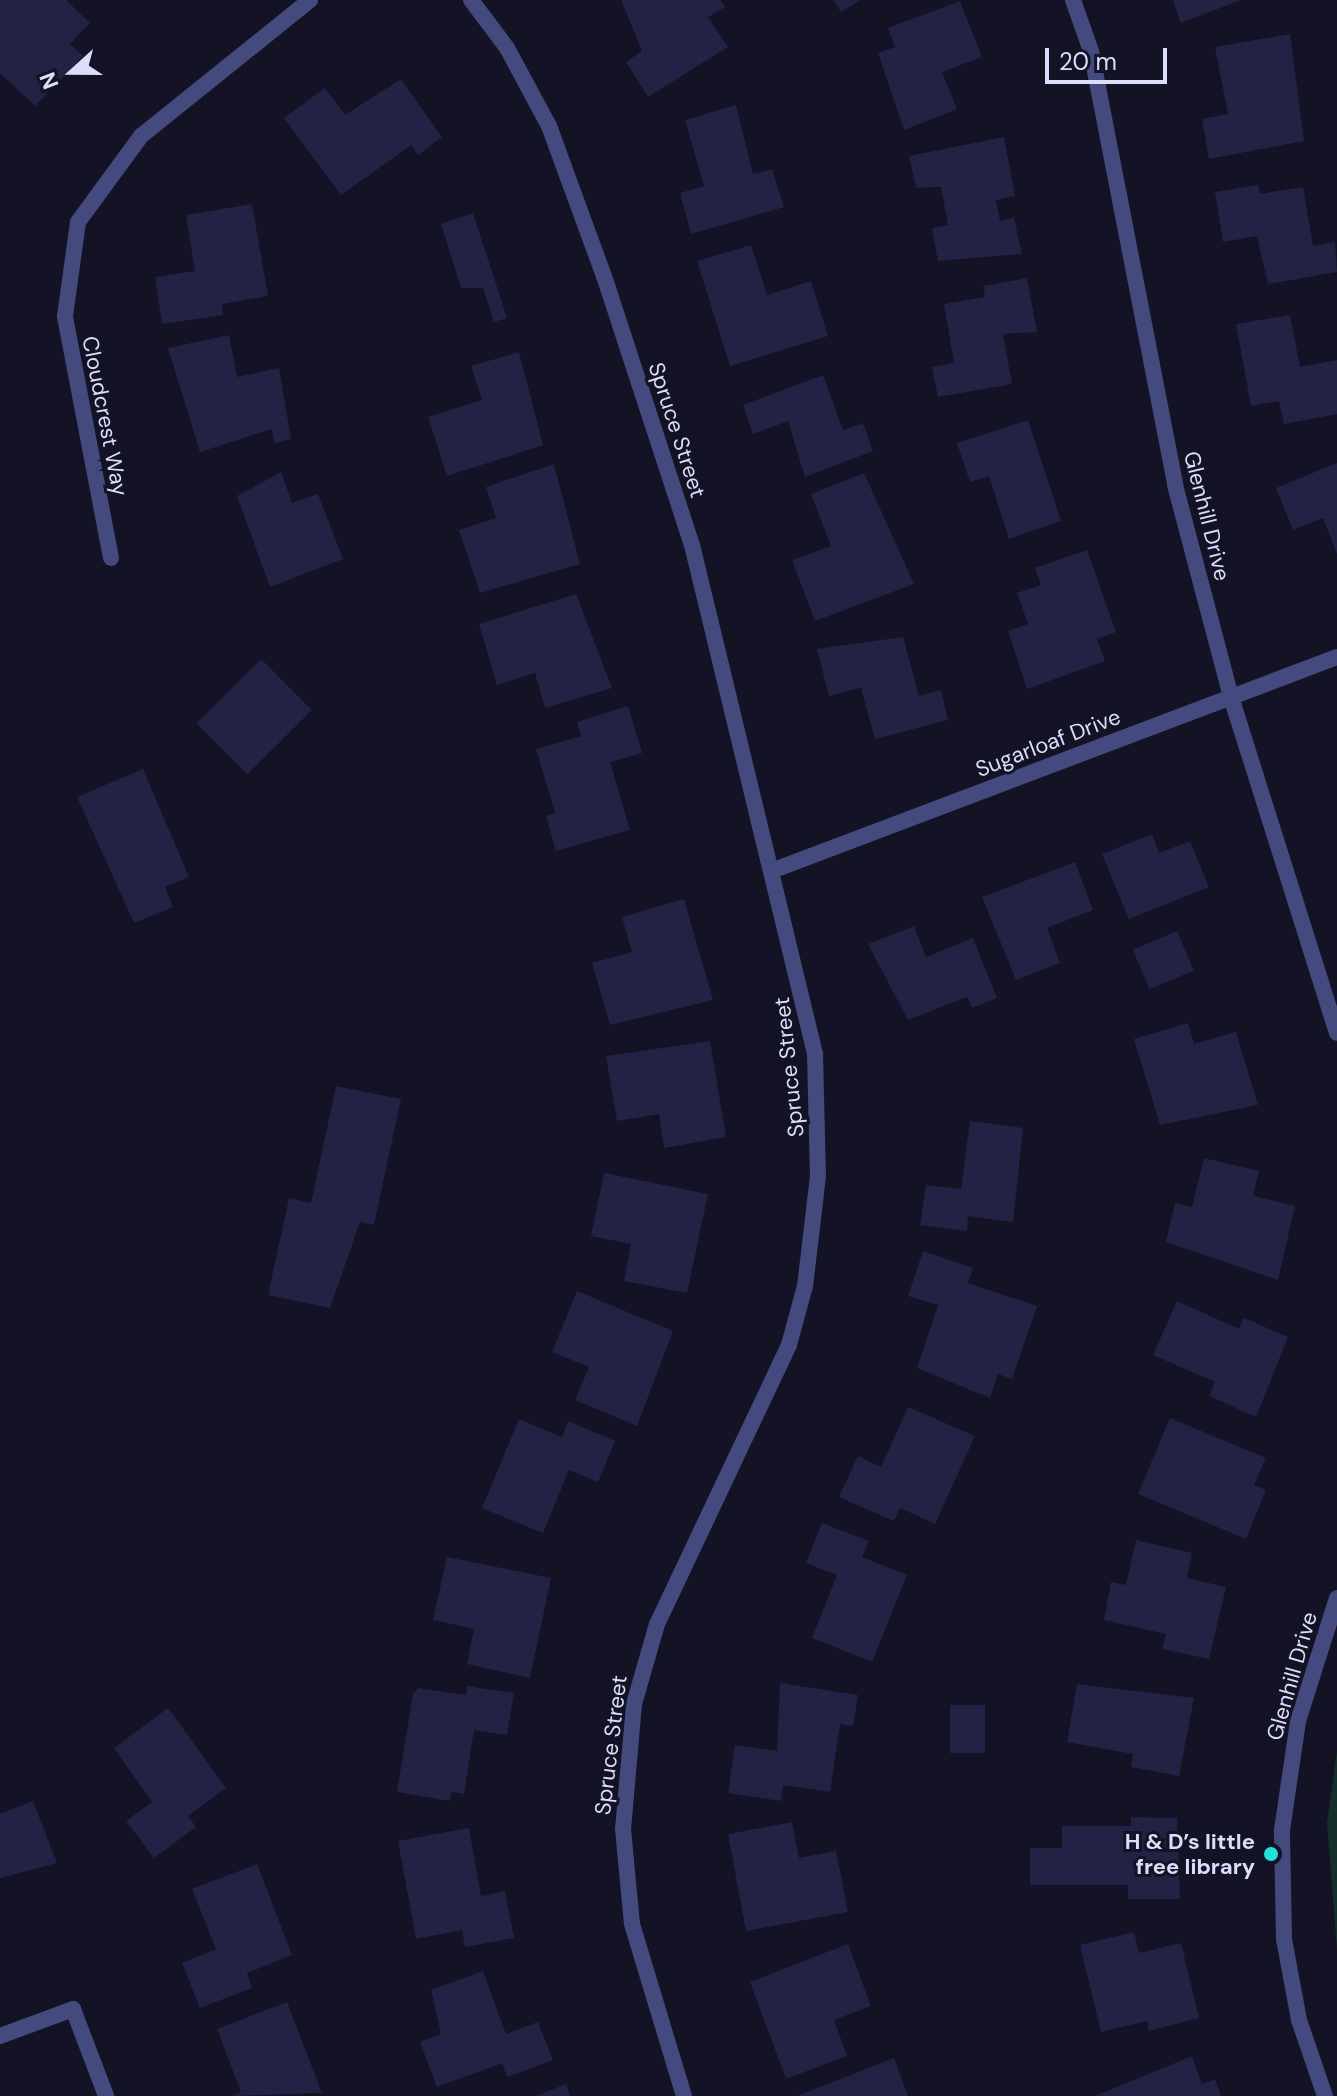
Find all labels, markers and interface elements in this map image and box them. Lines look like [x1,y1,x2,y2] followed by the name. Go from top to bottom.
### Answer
[32,32,112,112] north arrow
[1049,32,1171,82] scale bar
[1059,46,1117,77] text: 20 m
[33,68,66,93] text: N
[77,334,133,498] street label: Cloudcrest Way
[643,359,711,501] street label: Spruce Street
[1178,449,1236,583] street label: Glenhill Drive
[972,703,1124,783] street label: Sugarloaf Drive
[769,996,809,1138] street label: Spruce Street
[1261,1609,1323,1743] street label: Glenhill Drive
[589,1674,633,1816] street label: Spruce Street
[1125,1828,1255,1880] place label: H & D’s little free library
[1262,1845,1280,1863] marker: H & D’s little free library

